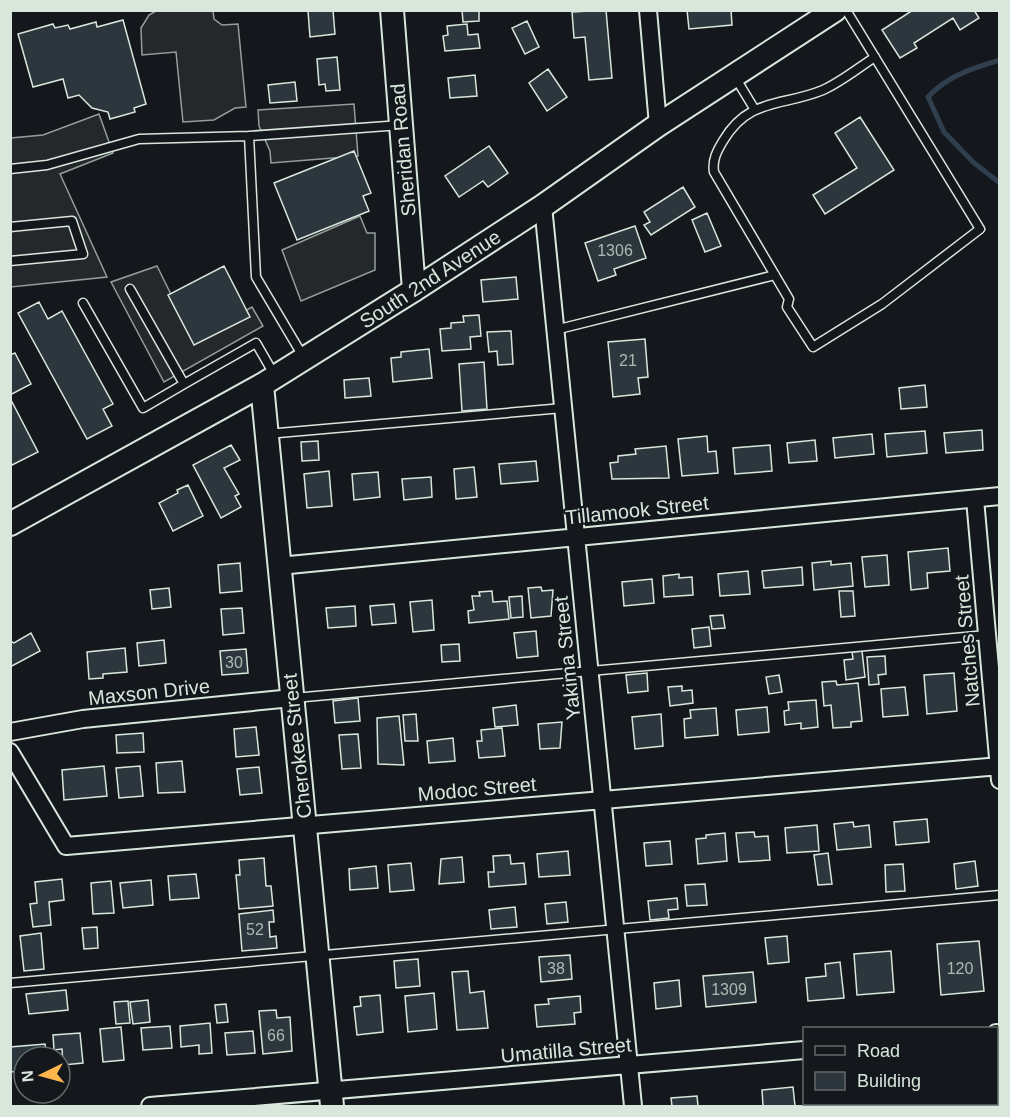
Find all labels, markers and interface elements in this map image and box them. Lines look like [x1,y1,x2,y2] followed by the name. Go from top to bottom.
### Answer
[386,83,420,217] street label: Sheridan Road
[356,225,504,333] street label: South 2nd Avenue
[597,242,633,259] house number: 1306
[619,352,637,369] house number: 21
[564,492,710,528] street label: Tillamook Street
[950,574,984,708] street label: Natches Street
[550,595,584,721] street label: Yakima Street
[225,654,243,671] house number: 30
[278,672,316,820] street label: Cherokee Street
[87,675,211,709] street label: Maxson Drive
[417,773,538,805] street label: Modoc Street
[246,921,264,938] house number: 52
[547,960,565,977] house number: 38
[947,960,973,977] house number: 120
[711,981,747,998] house number: 1309
[267,1027,285,1044] house number: 66
[803,1027,998,1105] legend
[500,1033,633,1067] street label: Umatilla Street
[857,1041,900,1061] text: Road
[12,1045,72,1105] north arrow
[19,1070,37,1083] text: N
[857,1071,921,1091] text: Building

